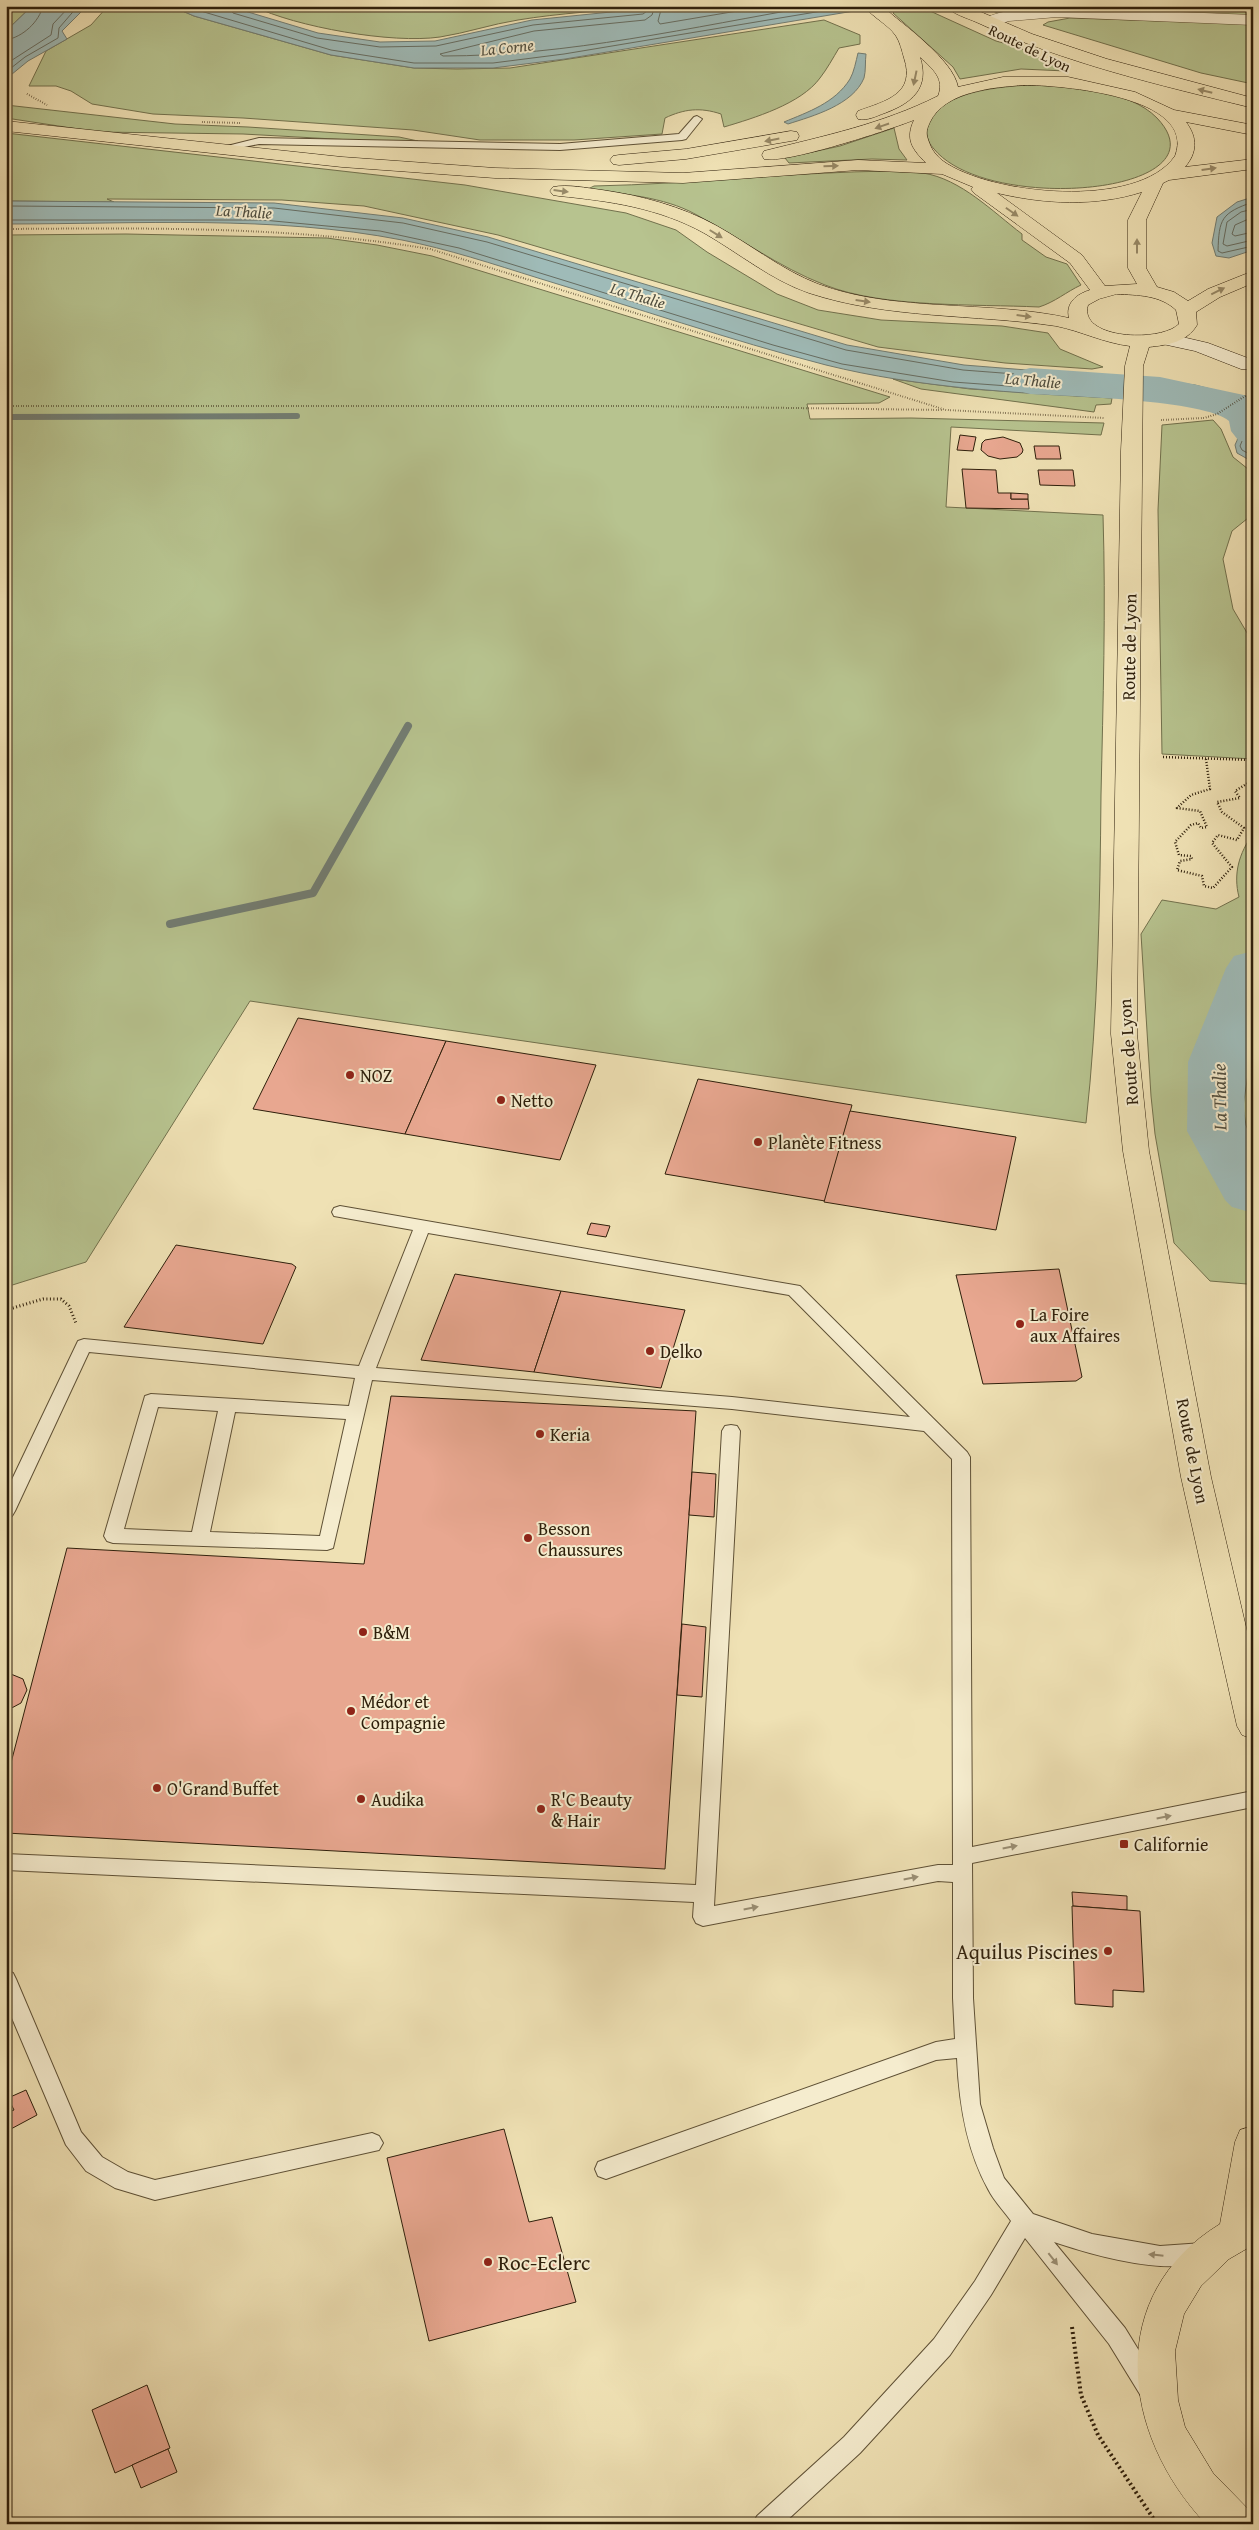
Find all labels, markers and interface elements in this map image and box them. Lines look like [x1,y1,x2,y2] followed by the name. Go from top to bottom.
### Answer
[985,19,1075,77] street label: Route de Lyon
[478,32,535,62] water label: La Corne
[911,70,919,85] one-way arrow
[1198,87,1213,95] one-way arrow
[875,123,890,130] one-way arrow
[764,136,780,144] one-way arrow
[823,161,839,169] one-way arrow
[1201,165,1217,173] one-way arrow
[554,187,570,195] one-way arrow
[214,197,273,224] water label: La Thalie
[1005,207,1019,217] one-way arrow
[710,229,723,239] one-way arrow
[1132,238,1140,254] one-way arrow
[607,275,669,315] water label: La Thalie
[1211,287,1226,295] one-way arrow
[855,297,871,305] one-way arrow
[1017,312,1033,320] one-way arrow
[1003,366,1063,394] water label: La Thalie
[1115,593,1143,701] street label: Route de Lyon
[1111,998,1145,1106] street label: Route de Lyon
[360,1062,392,1089] place label: NOZ
[1204,1063,1234,1132] water label: La Thalie
[344,1069,356,1081] marker: NOZ
[511,1087,553,1114] place label: Netto
[495,1094,507,1106] marker: Netto
[768,1129,882,1156] place label: Planète Fitness
[752,1136,764,1148] marker: Planète Fitness
[1030,1301,1120,1349] place label: La Foire aux Affaires
[1014,1318,1026,1330] marker: La Foire aux Affaires
[660,1338,702,1365] place label: Delko
[644,1345,656,1357] marker: Delko
[1170,1396,1216,1506] street label: Route de Lyon
[550,1421,591,1448] place label: Keria
[534,1428,546,1440] marker: Keria
[538,1515,623,1563] place label: Besson Chaussures
[522,1532,534,1544] marker: Besson Chaussures
[373,1619,410,1646] place label: B&M
[357,1626,369,1638] marker: B&M
[361,1688,445,1736] place label: Médor et Compagnie
[345,1705,357,1717] marker: Médor et Compagnie
[167,1775,280,1802] place label: O'Grand Buffet
[151,1782,163,1794] marker: O'Grand Buffet
[371,1786,424,1813] place label: Audika
[551,1786,632,1834] place label: R'C Beauty & Hair
[355,1793,367,1805] marker: Audika
[535,1803,547,1815] marker: R'C Beauty & Hair
[1157,1812,1173,1820] one-way arrow
[1134,1831,1208,1858] place label: Californie
[1118,1838,1130,1850] marker: Californie
[1002,1843,1018,1851] one-way arrow
[903,1874,918,1882] one-way arrow
[743,1904,759,1912] one-way arrow
[956,1936,1098,1967] place label: Aquilus Piscines
[1102,1945,1114,1957] marker: Aquilus Piscines
[498,2247,590,2278] place label: Roc-Eclerc
[1147,2251,1163,2259] one-way arrow
[1048,2252,1059,2265] one-way arrow
[482,2256,494,2268] marker: Roc-Eclerc

